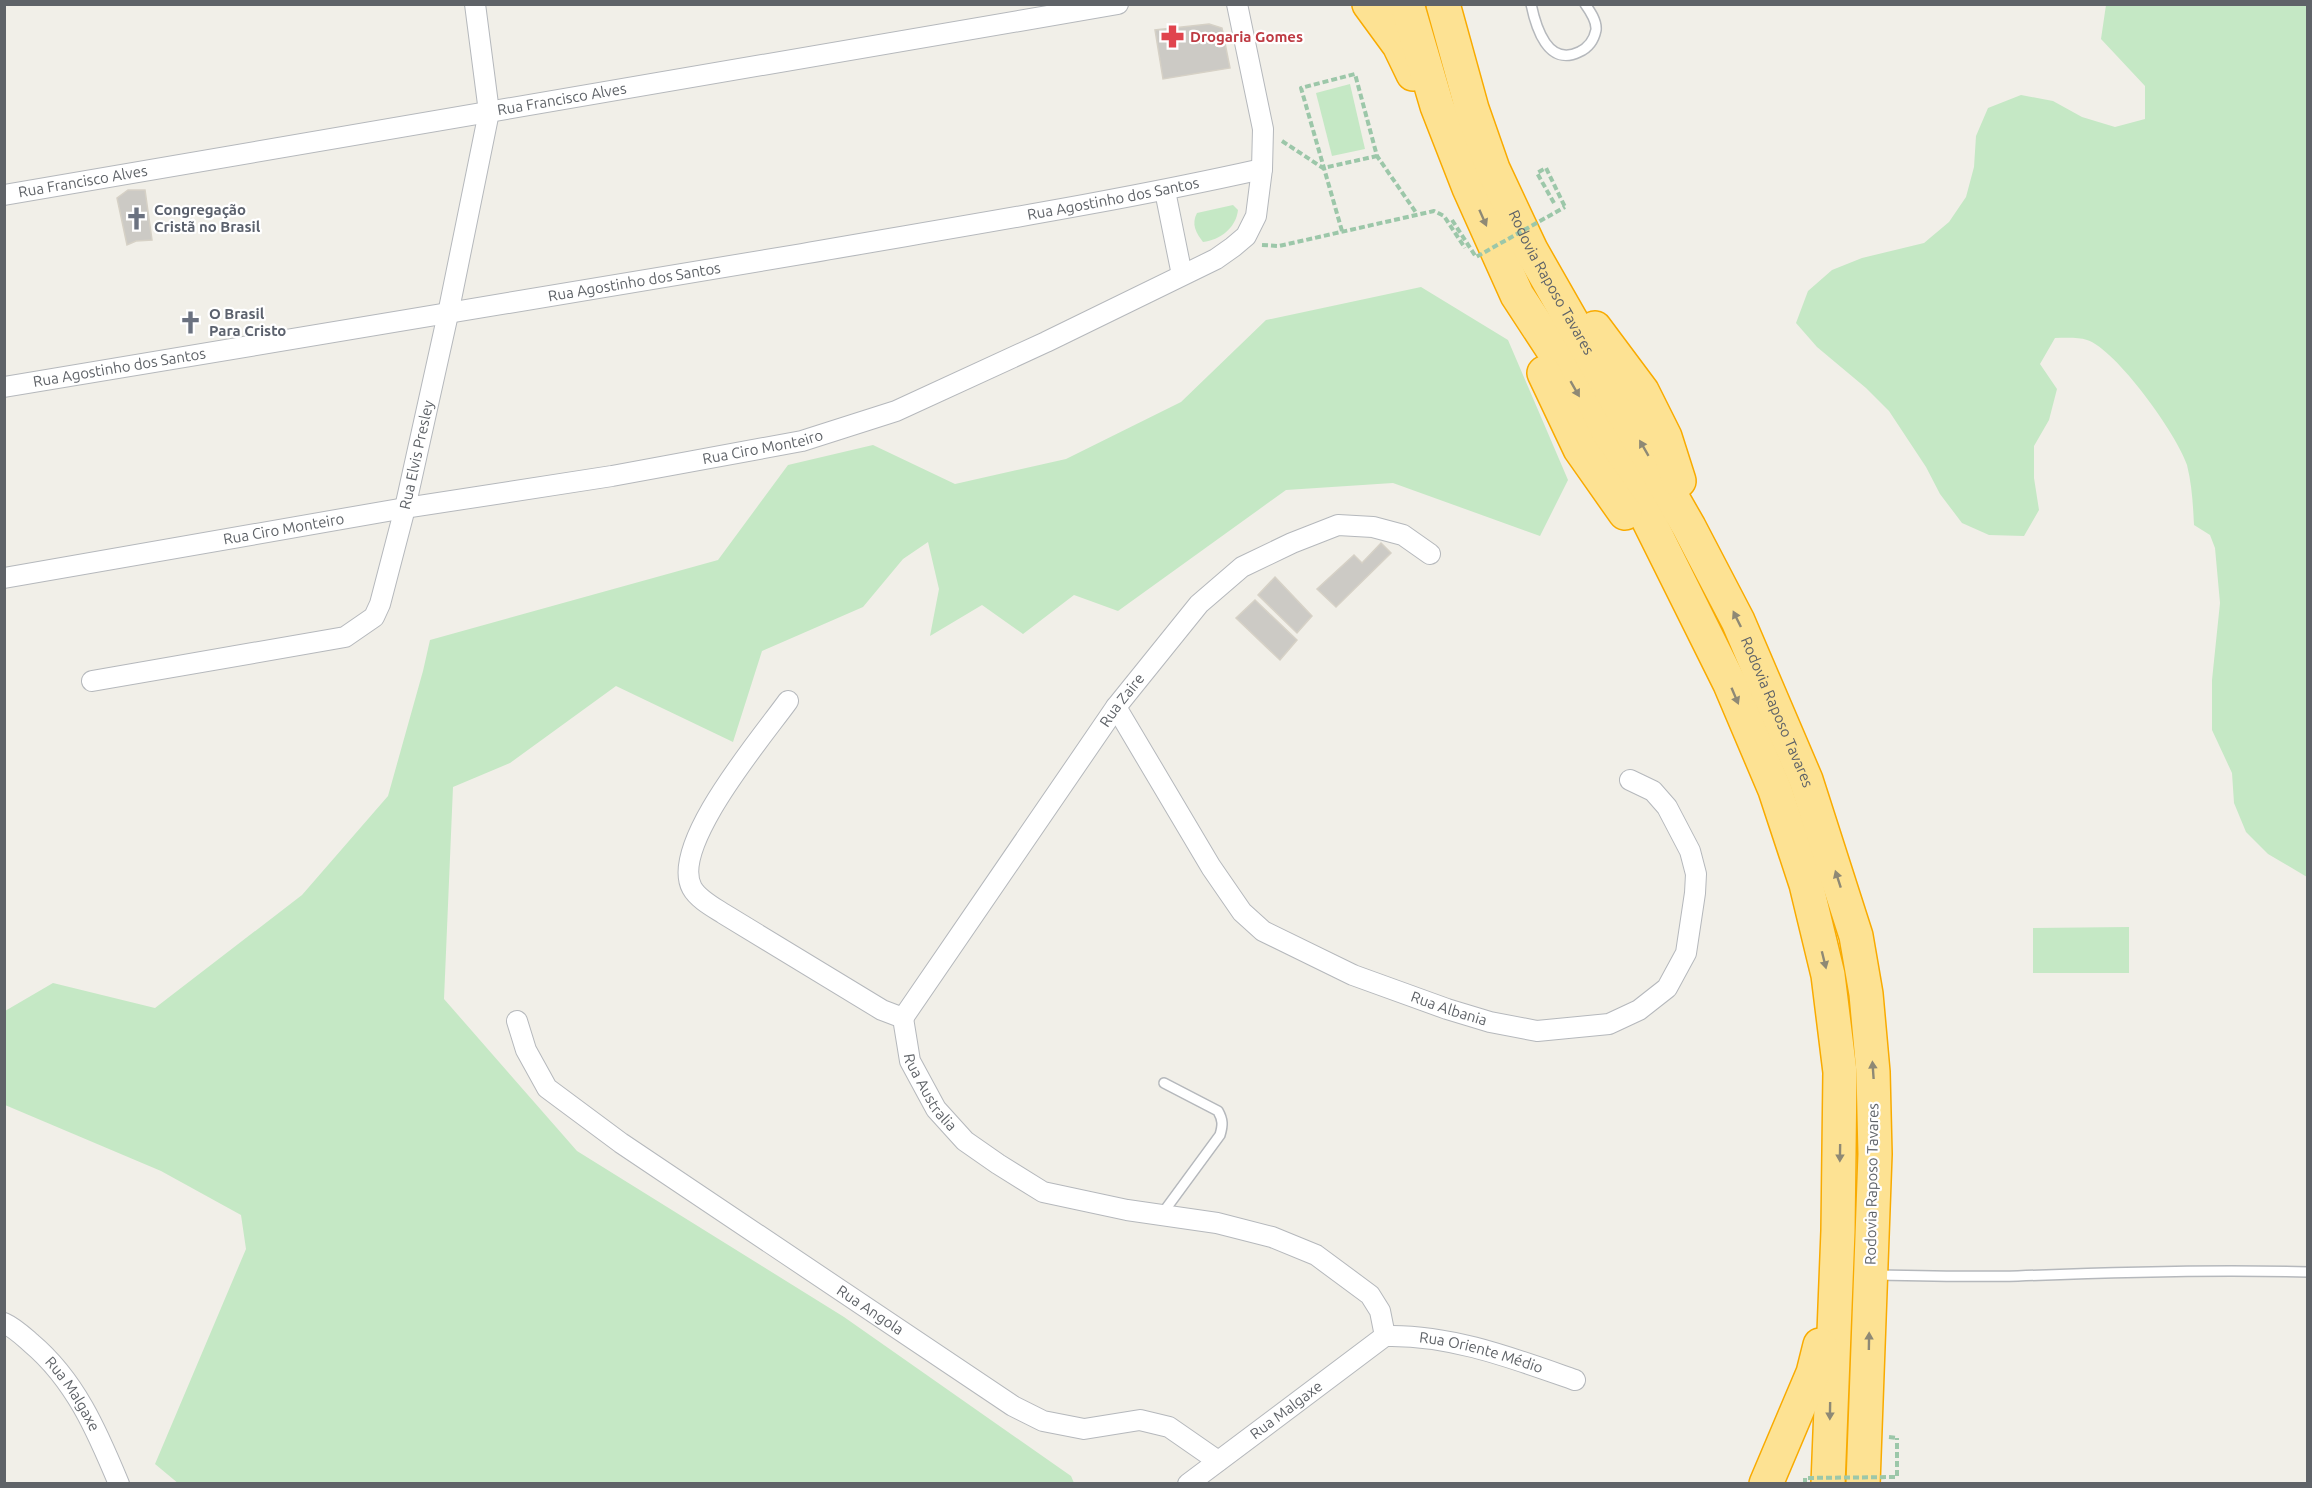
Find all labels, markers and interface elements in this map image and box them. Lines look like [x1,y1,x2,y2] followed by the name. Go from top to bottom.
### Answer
[1159,24,1185,50] pharmacy icon: Drogaria Gomes
[1190,28,1303,45] place label: Drogaria Gomes
[496,79,628,118] street label: Rua Francisco Alves
[17,162,149,200] street label: Rua Francisco Alves
[1026,174,1201,223] street label: Rua Agostinho dos Santos
[154,201,261,235] place label: Congregação Cristã no Brasil
[123,206,149,232] church icon: Congregação Cristã no Brasil
[1505,207,1598,357] street label: Rodovia Raposo Tavares
[1478,209,1487,226] one-way arrow
[547,259,722,304] street label: Rua Agostinho dos Santos
[209,305,286,339] place label: O Brasil Para Cristo
[178,310,204,336] church icon: O Brasil Para Cristo
[32,344,207,390] street label: Rua Agostinho dos Santos
[1570,381,1581,397] one-way arrow
[396,399,437,511] street label: Rua Elvis Presley
[701,426,825,467] street label: Rua Ciro Monteiro
[1639,439,1649,456] one-way arrow
[222,510,345,548] street label: Rua Ciro Monteiro
[1732,611,1742,628] one-way arrow
[1738,634,1817,789] street label: Rodovia Raposo Tavares
[1096,670,1148,730] street label: Rua Zaire
[1731,687,1740,705] one-way arrow
[1833,870,1843,888] one-way arrow
[1820,950,1830,969] one-way arrow
[1409,988,1489,1029] street label: Rua Albania
[901,1052,960,1134] street label: Rua Australia
[1868,1061,1878,1080] one-way arrow
[1862,1103,1881,1265] street label: Rodovia Raposo Tavares
[1835,1144,1845,1163] one-way arrow
[834,1281,907,1338] street label: Rua Angola
[1418,1328,1545,1376] street label: Rua Oriente Médio
[1864,1332,1874,1351] one-way arrow
[42,1353,103,1434] street label: Rua Malgaxe
[1247,1377,1325,1442] street label: Rua Malgaxe
[1825,1402,1834,1421] one-way arrow

